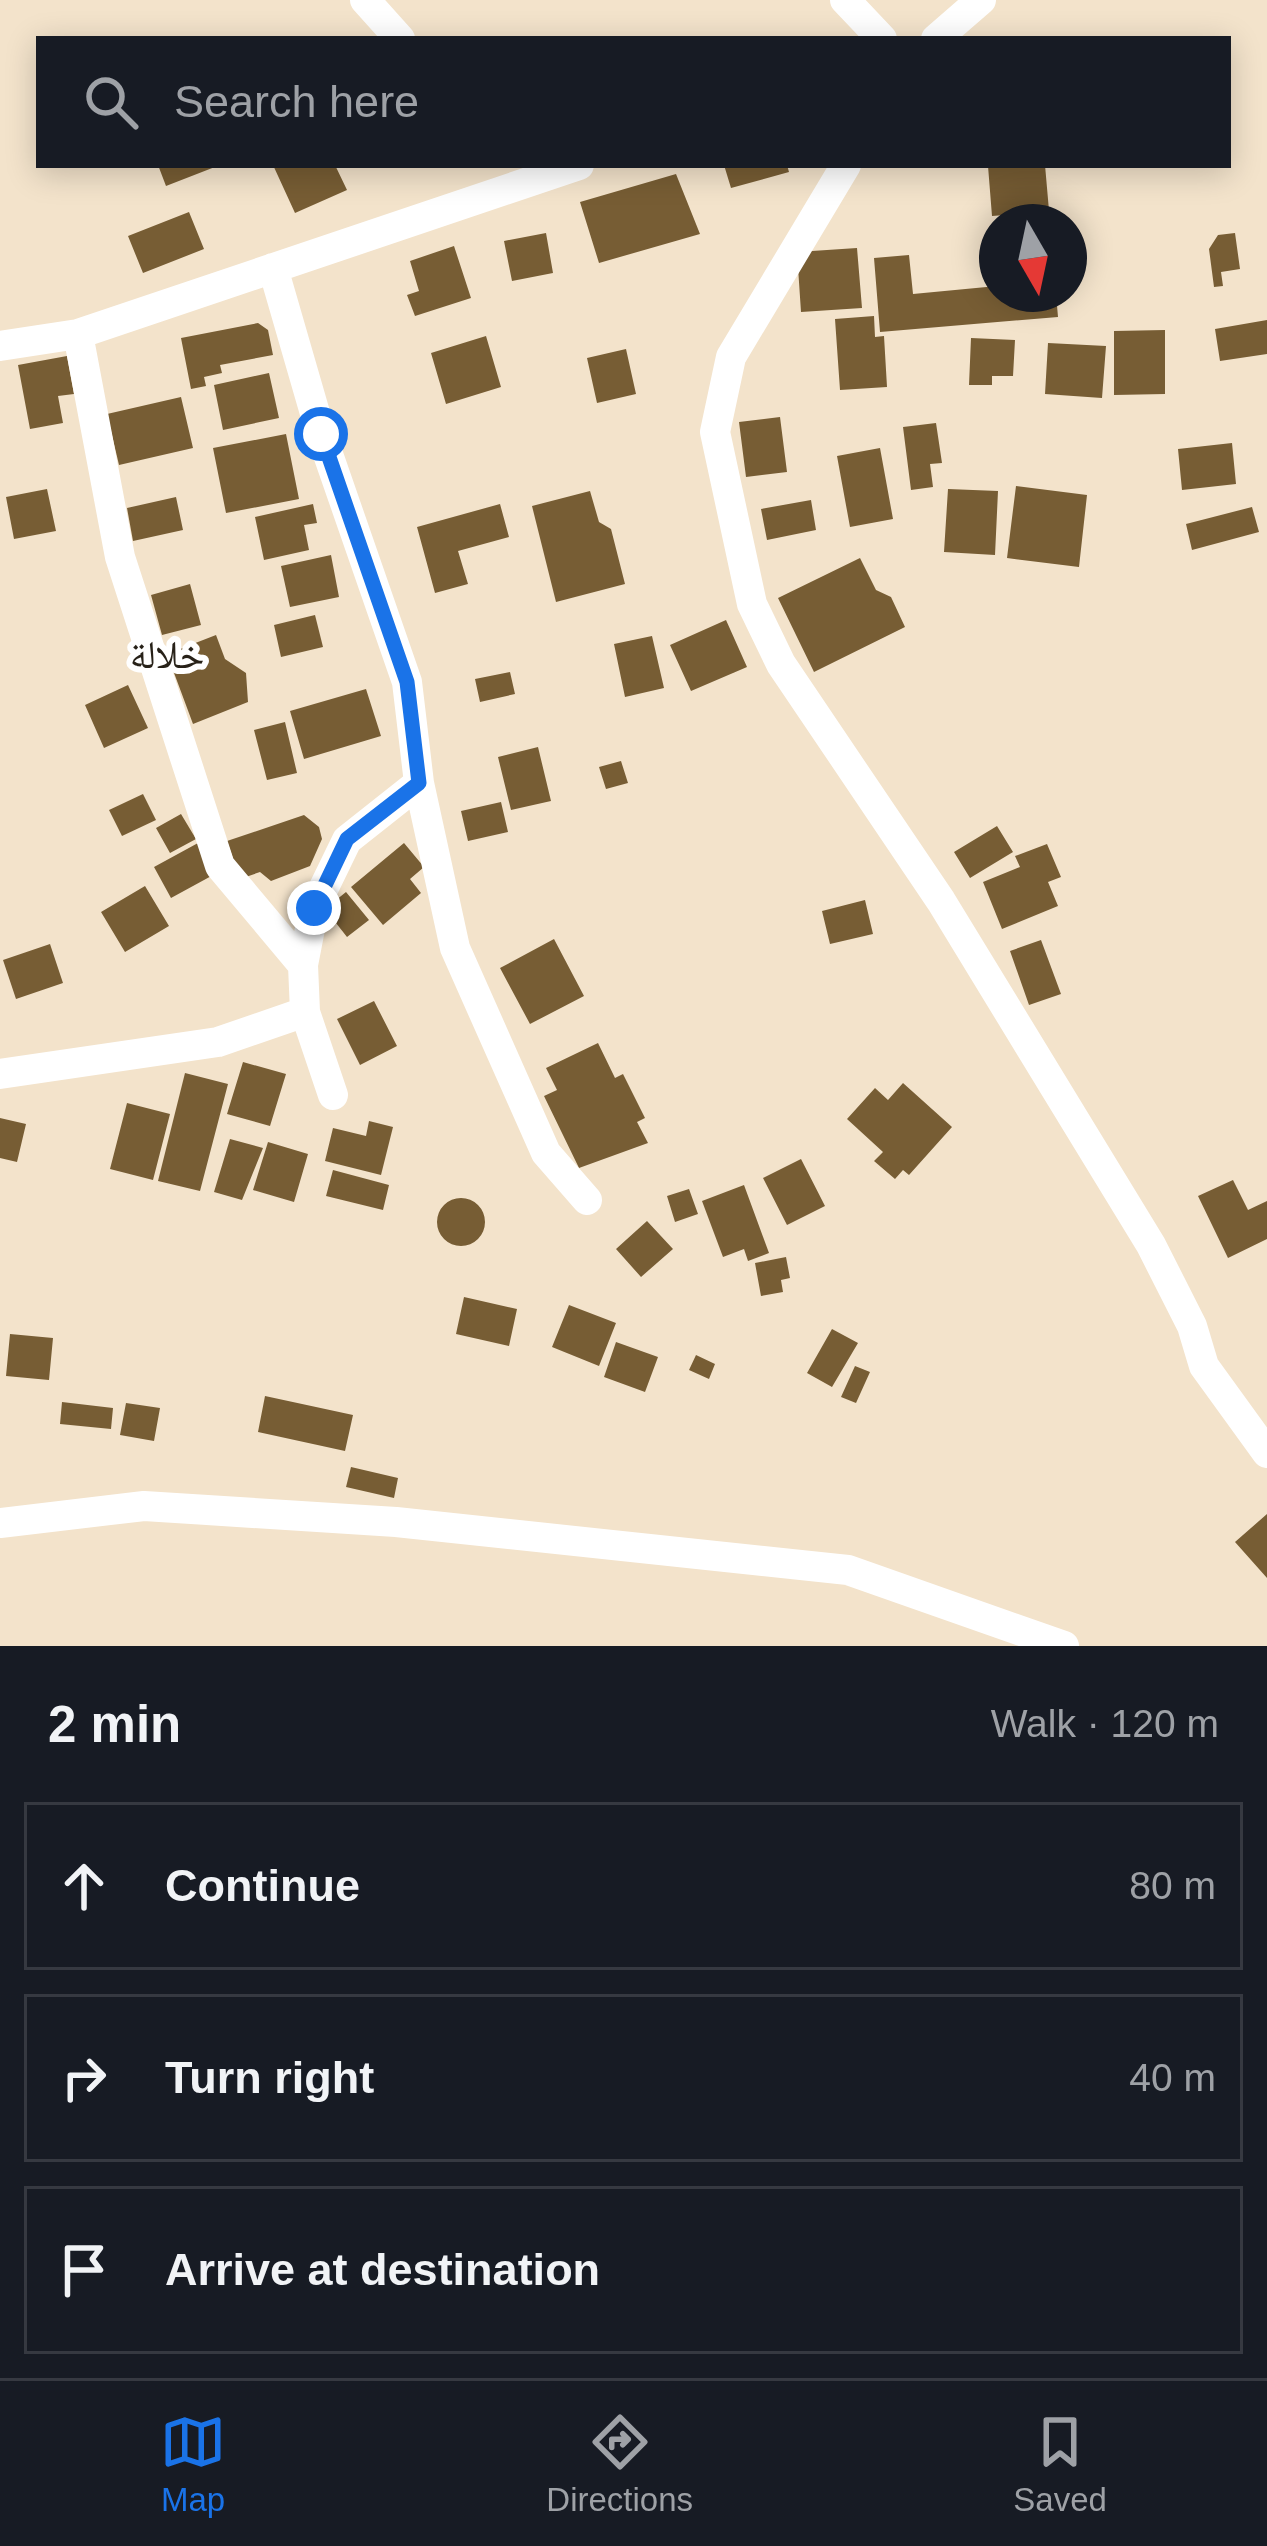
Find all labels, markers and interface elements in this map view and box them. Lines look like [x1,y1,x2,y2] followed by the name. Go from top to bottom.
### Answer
[36,36,1231,168] search box
[78,69,144,135] icon: search
[174,76,419,127] text: Search here
[979,204,1087,312] north arrow
[294,407,348,461] route start
[130,633,204,676] district label: خلالة
[287,881,341,935] route end
[48,1696,181,1753] text: 2 min
[991,1702,1219,1745] text: Walk · 120 m
[51,1853,117,1919] icon: ahead
[165,1860,360,1911] text: Continue
[1129,1864,1216,1907] text: 80 m
[51,2045,117,2111] icon: right
[165,2052,374,2103] text: Turn right
[1129,2056,1216,2099] text: 40 m
[51,2237,117,2303] icon: arrive
[165,2244,600,2295] text: Arrive at destination
[160,2409,226,2519] tab: Map
[546,2409,693,2519] tab: Directions
[1013,2409,1107,2519] tab: Saved

